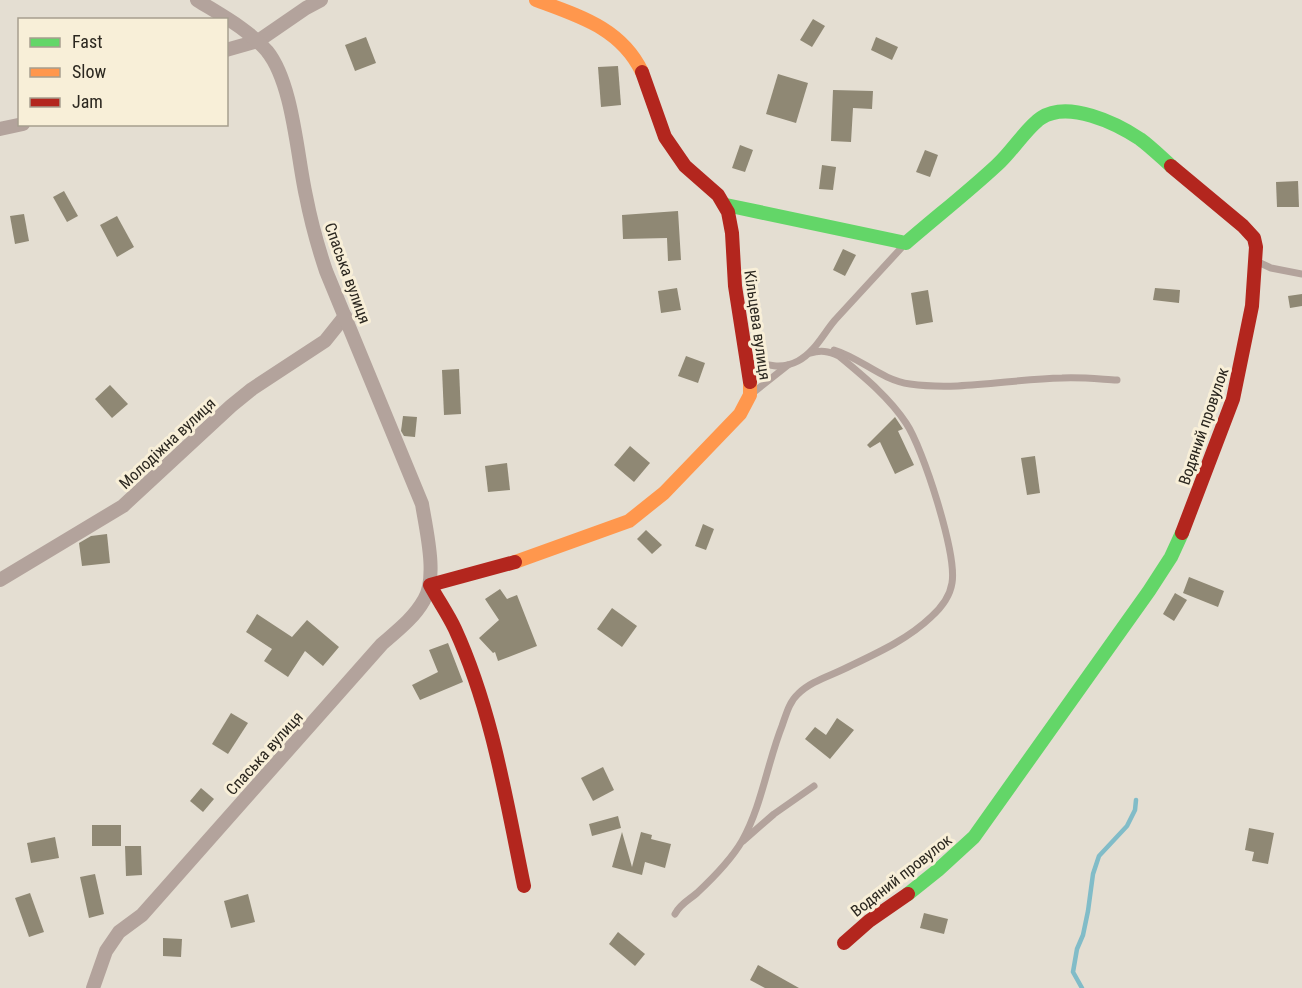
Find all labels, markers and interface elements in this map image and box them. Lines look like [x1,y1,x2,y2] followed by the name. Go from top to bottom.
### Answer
[18,18,228,126] legend
[72,31,103,52] text: Fast
[72,61,107,82] text: Slow
[72,91,103,112] text: Jam
[321,220,375,326] street label: Спаська вулиця
[740,269,775,381] street label: Кільцева вулиця
[1174,365,1233,487] street label: Водяний провулок
[115,394,219,493] street label: Молодіжна вулиця
[222,708,307,799] street label: Спаська вулиця
[847,830,956,921] street label: Водяний провулок

